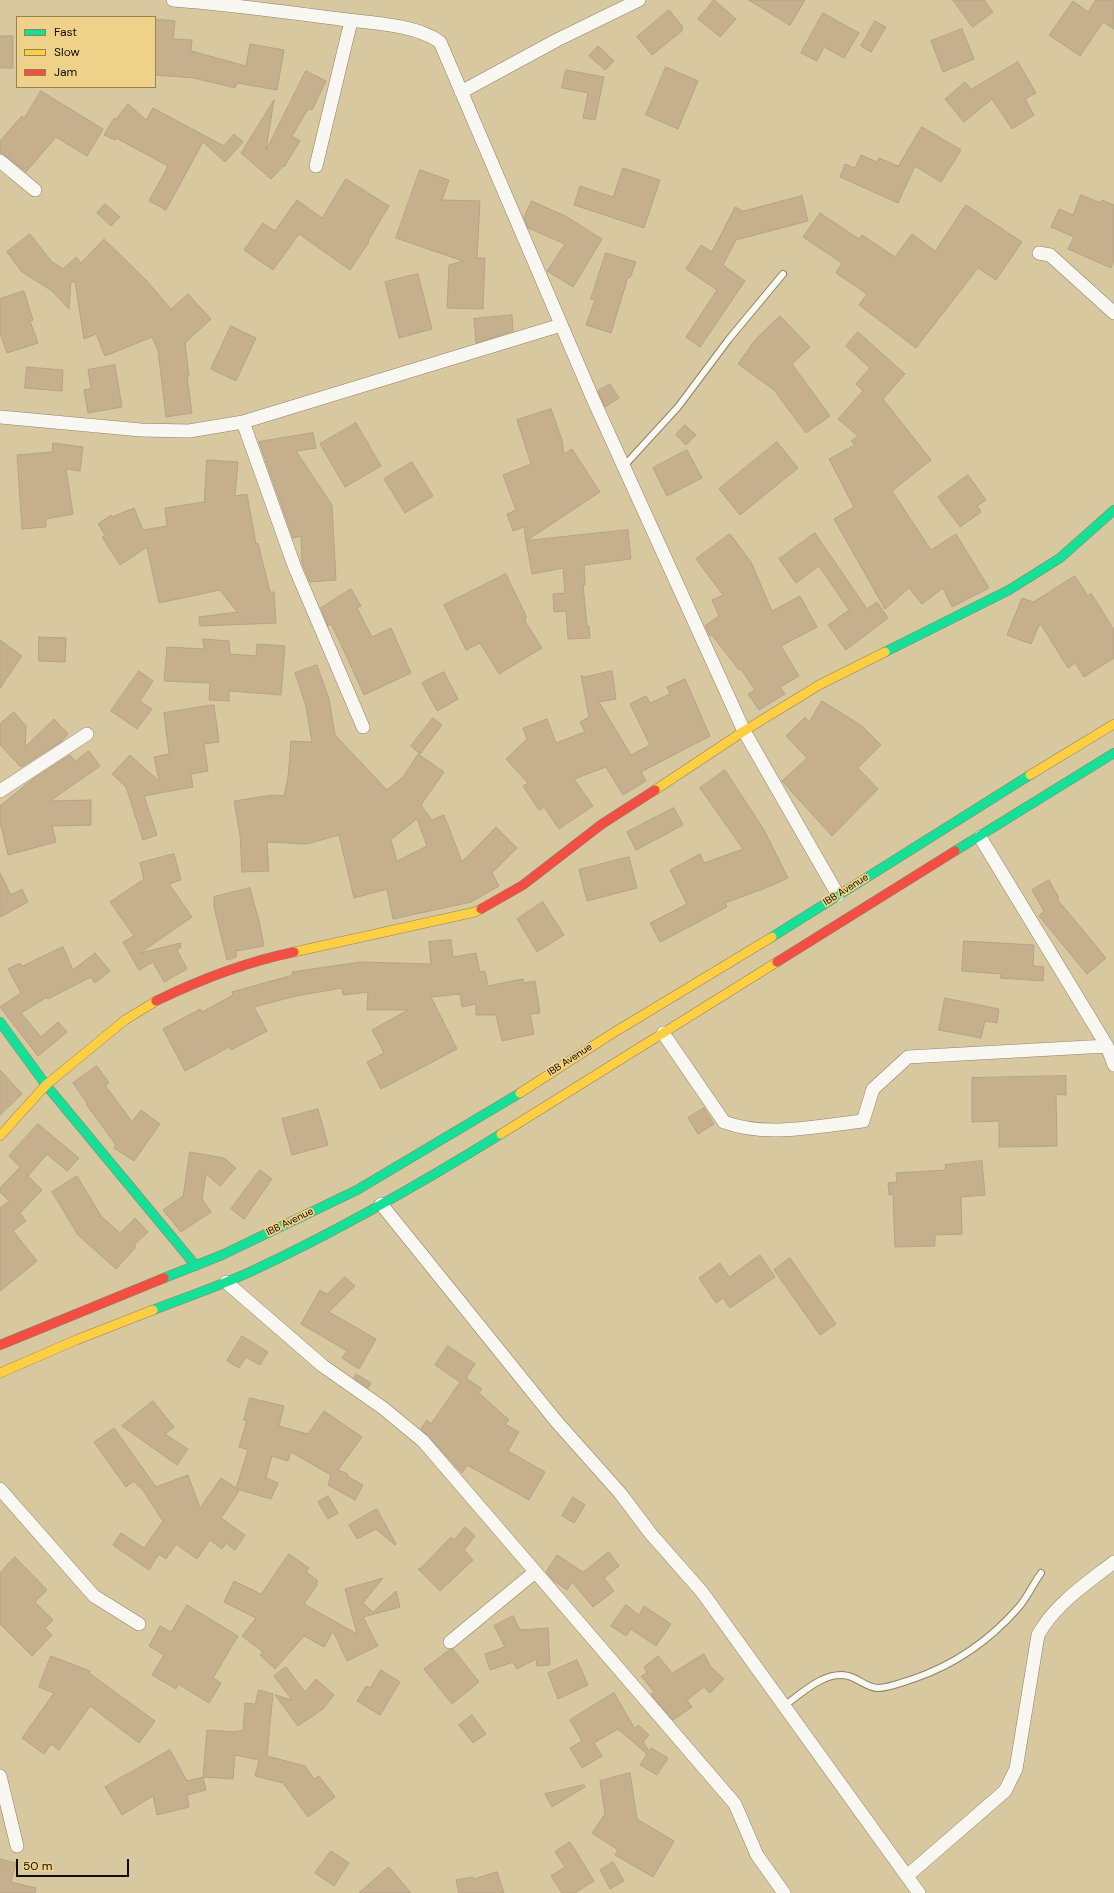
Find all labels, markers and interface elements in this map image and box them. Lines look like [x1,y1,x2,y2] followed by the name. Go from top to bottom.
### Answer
[16,16,156,88] legend
[54,24,77,40] text: Fast
[54,44,80,60] text: Slow
[54,64,77,80] text: Jam
[821,871,871,909] street label: IBB Avenue
[545,1041,595,1079] street label: IBB Avenue
[264,1205,316,1239] street label: IBB Avenue
[18,1851,131,1877] scale bar
[23,1858,52,1874] text: 50 m

